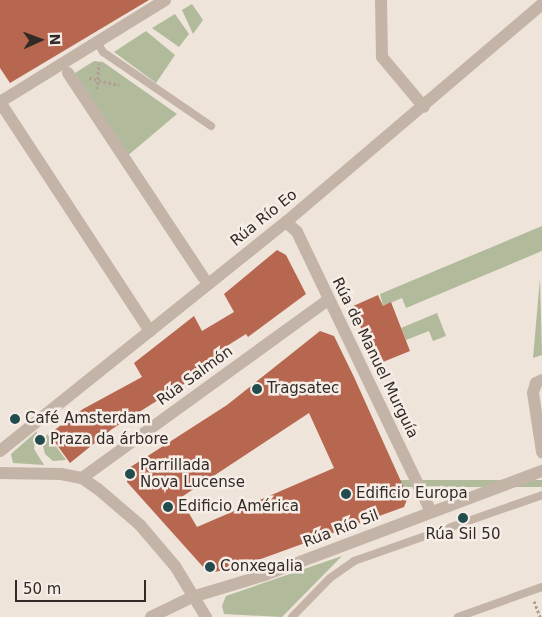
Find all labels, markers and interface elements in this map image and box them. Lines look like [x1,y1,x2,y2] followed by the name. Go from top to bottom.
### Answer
[15,15,65,65] north arrow
[47,33,63,46] text: N
[227,186,301,250] street label: Rúa Río Eo
[328,275,422,441] street label: Rúa de Manuel Murguía
[154,342,236,410] street label: Rúa Salmón
[267,380,339,398] place label: Tragsatec
[251,383,263,395] marker: Tragsatec
[25,410,151,428] place label: Café Amsterdam
[9,413,21,425] marker: Café Amsterdam
[50,431,169,449] place label: Praza da árbore
[34,434,46,446] marker: Praza da árbore
[140,456,245,491] place label: Parrillada Nova Lucense
[124,468,136,480] marker: Parrillada Nova Lucense
[356,485,468,503] place label: Edificio Europa
[340,488,352,500] marker: Edificio Europa
[178,498,299,516] place label: Edificio América
[162,501,174,513] marker: Edificio América
[301,506,381,552] street label: Rúa Río Sil
[457,512,469,524] marker: Rúa Sil 50
[426,526,500,544] place label: Rúa Sil 50
[220,558,303,576] place label: Conxegalia
[204,561,216,573] marker: Conxegalia
[18,570,149,602] scale bar
[23,580,61,598] text: 50 m

